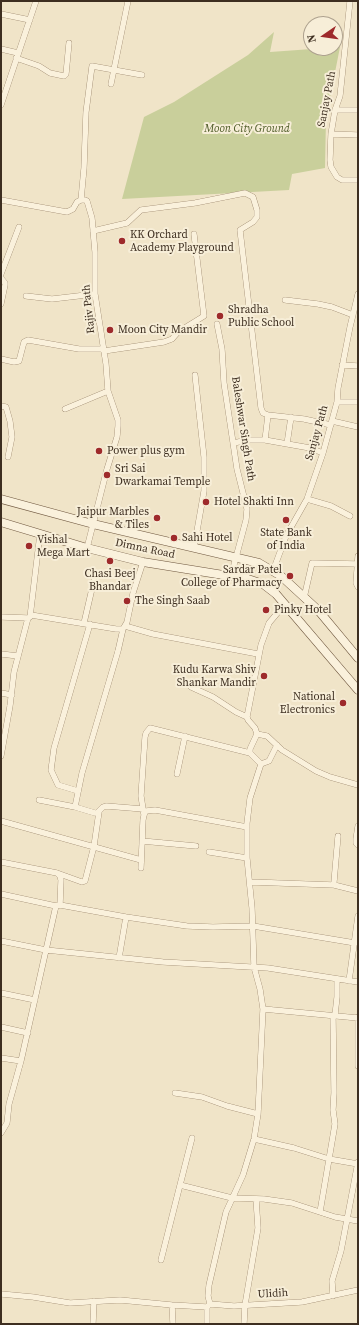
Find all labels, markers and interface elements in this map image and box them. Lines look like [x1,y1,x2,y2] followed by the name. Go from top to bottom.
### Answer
[303,16,343,56] north arrow
[304,33,320,44] text: N
[315,70,339,128] street label: Sanjay Path
[204,122,290,136] park label: Moon City Ground
[130,228,234,254] place label: KK Orchard Academy Playground
[117,236,127,246] marker: KK Orchard Academy Playground
[80,284,98,334] street label: Rajiv Path
[228,303,294,329] place label: Shradha Public School
[215,311,225,321] marker: Shradha Public School
[118,323,207,337] place label: Moon City Mandir
[105,325,115,335] marker: Moon City Mandir
[228,376,258,482] street label: Baleshwar Singh Path
[303,404,331,462] street label: Sanjay Path
[107,444,185,458] place label: Power plus gym
[94,446,104,456] marker: Power plus gym
[115,462,210,488] place label: Sri Sai Dwarkamai Temple
[102,470,112,480] marker: Sri Sai Dwarkamai Temple
[214,495,294,509] place label: Hotel Shakti Inn
[201,497,211,507] marker: Hotel Shakti Inn
[77,505,149,531] place label: Jaipur Marbles & Tiles
[152,513,162,523] marker: Jaipur Marbles & Tiles
[281,515,291,525] marker: State Bank of India
[260,526,312,552] place label: State Bank of India
[182,531,232,545] place label: Sahi Hotel
[37,533,90,559] place label: Vishal Mega Mart
[169,533,179,543] marker: Sahi Hotel
[114,536,176,562] street label: Dimna Road
[24,541,34,551] marker: Vishal Mega Mart
[105,556,115,566] marker: Chasi Beej Bhandar
[181,563,282,589] place label: Sardar Patel College of Pharmacy
[85,567,135,593] place label: Chasi Beej Bhandar
[285,571,295,581] marker: Sardar Patel College of Pharmacy
[135,594,210,608] place label: The Singh Saab
[122,596,132,606] marker: The Singh Saab
[274,603,331,617] place label: Pinky Hotel
[261,605,271,615] marker: Pinky Hotel
[173,663,256,689] place label: Kudu Karwa Shiv Shankar Mandir
[259,671,269,681] marker: Kudu Karwa Shiv Shankar Mandir
[280,690,335,716] place label: National Electronics
[338,698,348,708] marker: National Electronics
[257,1287,289,1301] street label: Ulidih

